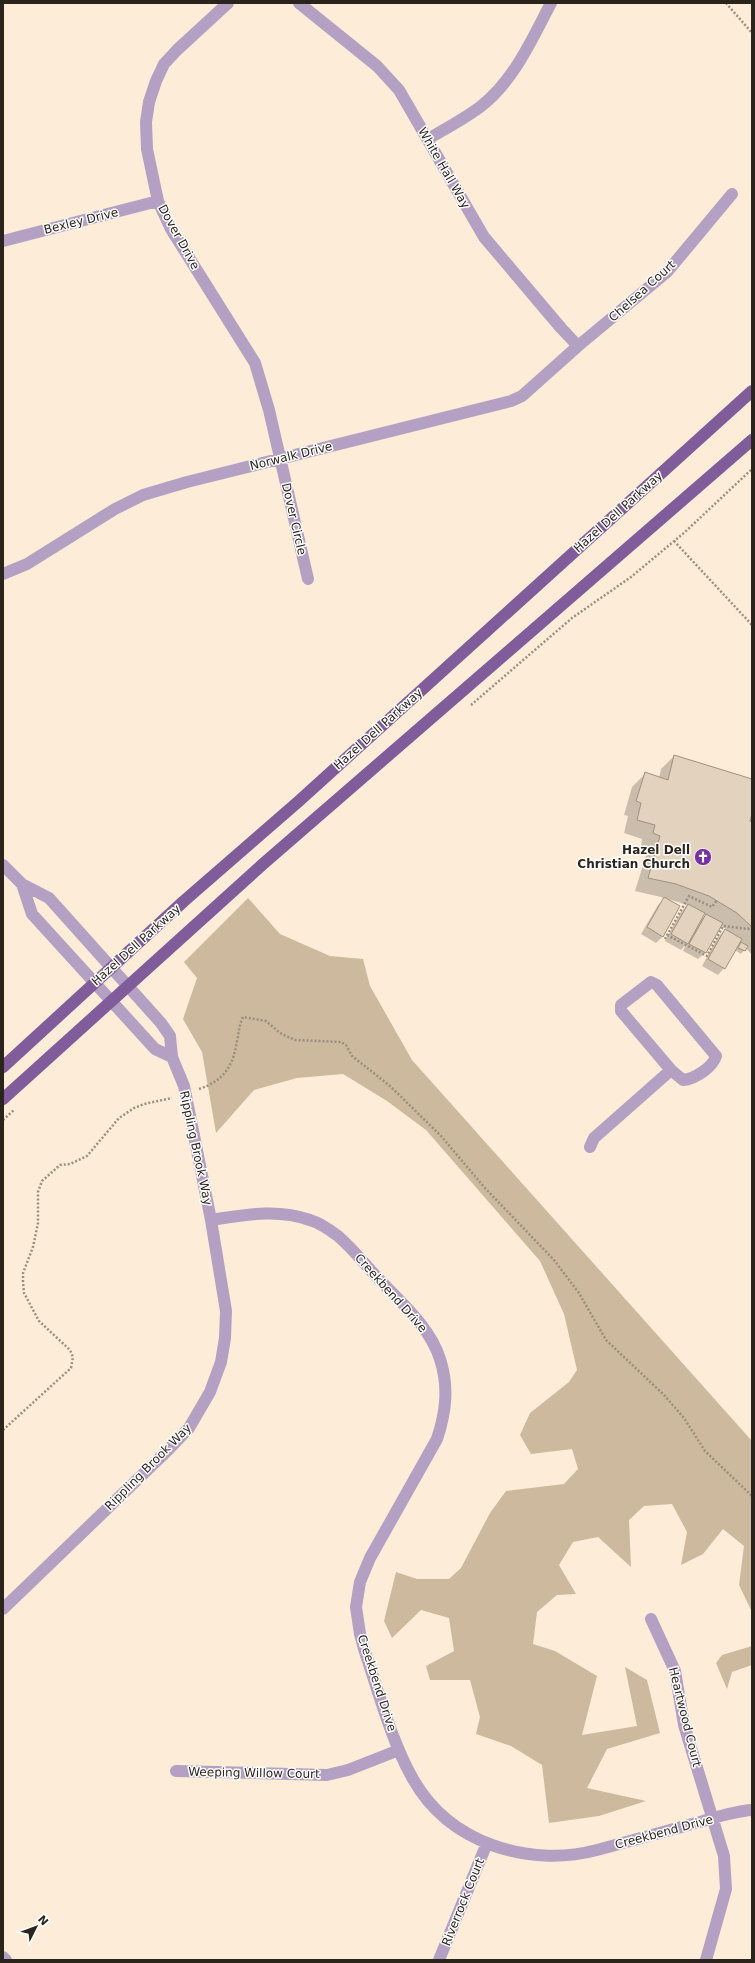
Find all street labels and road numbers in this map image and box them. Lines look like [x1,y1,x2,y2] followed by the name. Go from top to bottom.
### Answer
[415,125,473,211] street label: White Hall Way
[155,202,203,272] street label: Dover Drive
[42,205,120,237] street label: Bexley Drive
[606,257,678,324] street label: Chelsea Court
[248,439,334,473] street label: Norwalk Drive
[571,468,665,556] street label: Hazel Dell Parkway
[279,482,309,556] street label: Dover Circle
[331,685,425,773] street label: Hazel Dell Parkway
[89,901,183,989] street label: Hazel Dell Parkway
[177,1090,215,1206] street label: Rippling Brook Way
[352,1251,430,1335] street label: Creekbend Drive
[102,1421,194,1513] street label: Rippling Brook Way
[355,1633,399,1733] street label: Creekbend Drive
[666,1666,704,1769] street label: Heartwood Court
[188,1765,320,1781] street label: Weeping Willow Court
[614,1812,714,1852] street label: Creekbend Drive
[439,1856,487,1948] street label: Riverrock Court

